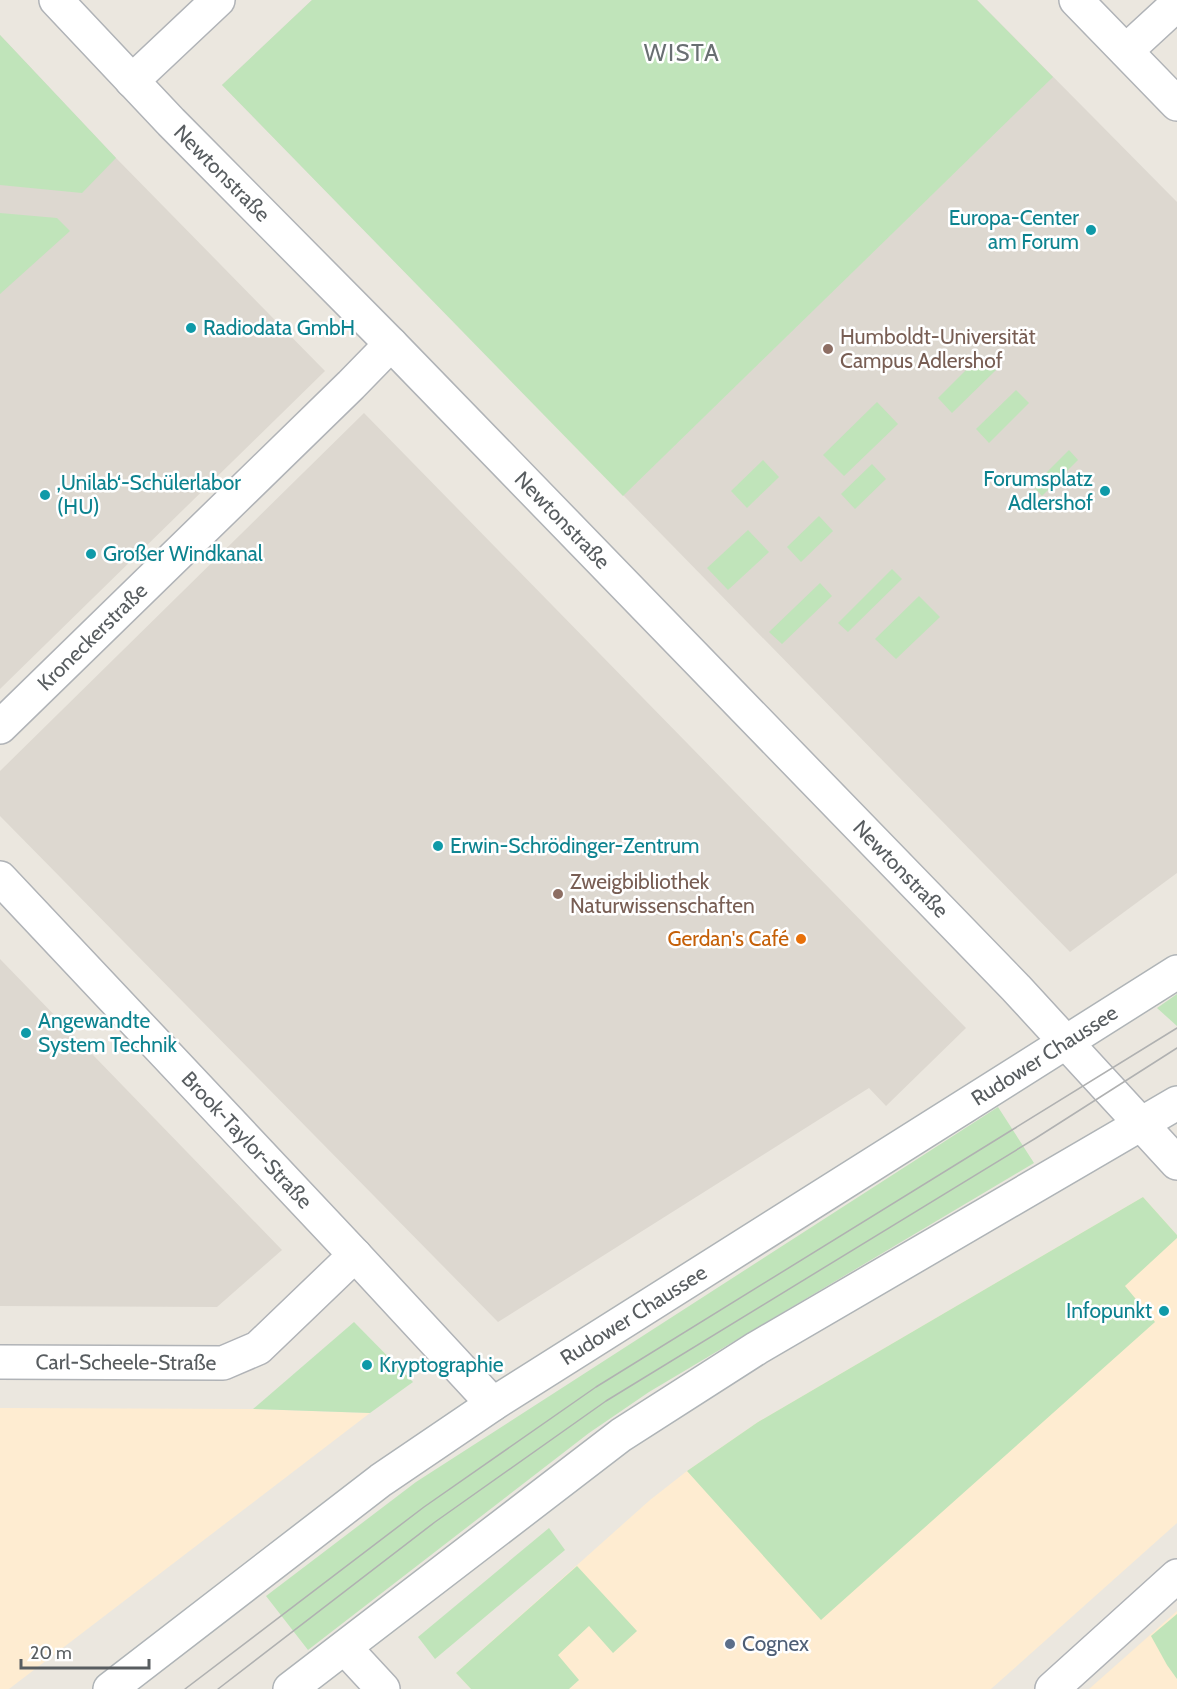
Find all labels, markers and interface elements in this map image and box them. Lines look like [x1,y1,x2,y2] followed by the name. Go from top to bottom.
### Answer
[644,38,720,67] district label: WISTA
[169,119,276,227] street label: Newtonstraße
[949,205,1079,254] place label: Europa-Center am Forum
[1084,223,1098,237] marker: Europa-Center am Forum
[203,315,355,340] place label: Radiodata GmbH
[184,321,198,335] marker: Radiodata GmbH
[840,324,1035,373] place label: Humboldt-Universität Campus Adlershof
[821,342,835,356] marker: Humboldt-Universität Campus Adlershof
[510,466,616,574] street label: Newtonstraße
[983,466,1093,515] place label: Forumsplatz Adlershof
[57,470,241,519] place label: ‚Unilab‘-Schülerlabor (HU)
[1098,484,1112,498] marker: Forumsplatz Adlershof
[38,488,52,502] marker: ‚Unilab‘-Schülerlabor (HU)
[103,541,263,566] place label: Großer Windkanal
[84,547,98,561] marker: Großer Windkanal
[32,577,152,696] street label: Kroneckerstraße
[848,815,954,923] street label: Newtonstraße
[450,833,699,858] place label: Erwin-Schrödinger-Zentrum
[431,839,445,853] marker: Erwin-Schrödinger-Zentrum
[570,869,755,918] place label: Zweigbibliothek Naturwissenschaften
[551,887,565,901] marker: Zweigbibliothek Naturwissenschaften
[668,926,789,951] place label: Gerdan's Café
[794,932,808,946] marker: Gerdan's Café
[967,1000,1122,1111] street label: Rudower Chaussee
[38,1008,177,1057] place label: Angewandte System Technik
[19,1026,33,1040] marker: Angewandte System Technik
[177,1066,318,1214] street label: Brook-Taylor-Straße
[556,1259,711,1370] street label: Rudower Chaussee
[1066,1298,1152,1323] place label: Infopunkt
[1157,1304,1171,1318] marker: Infopunkt
[36,1349,217,1375] street label: Carl-Scheele-Straße
[379,1352,504,1377] place label: Kryptographie
[360,1358,374,1372] marker: Kryptographie
[742,1631,809,1656] place label: Cognex
[21,1632,148,1670] scale bar
[723,1637,737,1651] marker: Cognex
[30,1642,72,1664] text: 20 m

